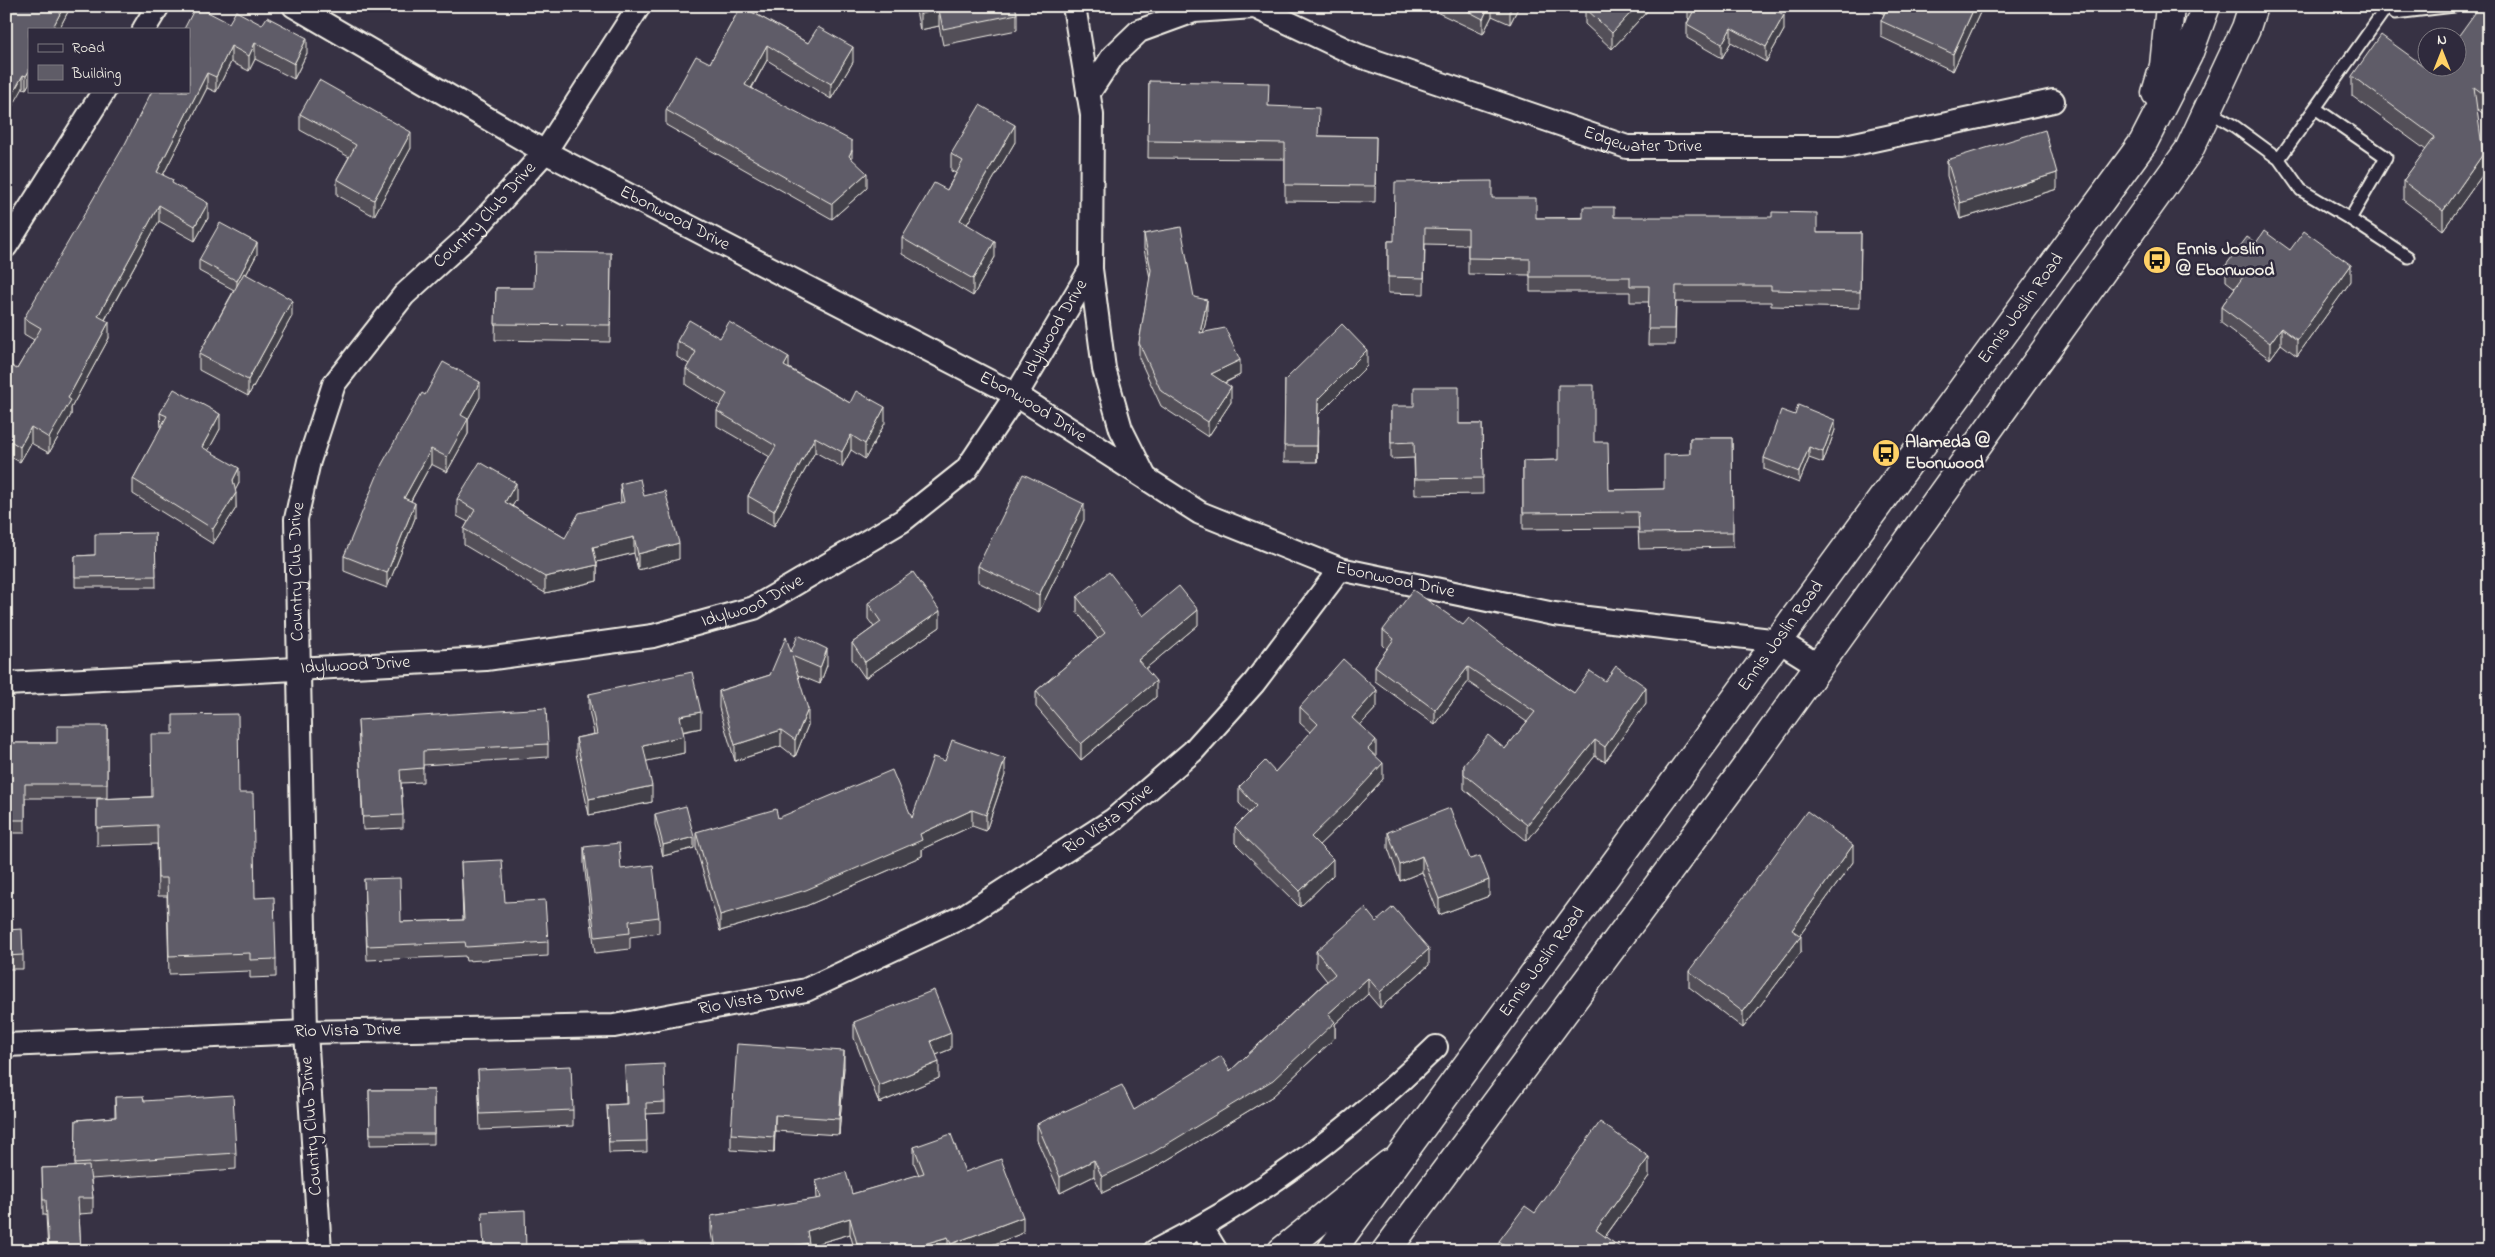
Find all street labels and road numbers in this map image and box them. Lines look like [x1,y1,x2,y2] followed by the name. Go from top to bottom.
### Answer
[1580,120,1703,160] street label: Edgewater Drive
[428,156,544,275] street label: Country Club Drive
[615,179,735,259] street label: Ebonwood Drive
[1972,248,2071,370] street label: Ennis Joslin Road
[1016,274,1095,383] street label: Idylwood Drive
[974,365,1092,450] street label: Ebonwood Drive
[283,499,313,641] street label: Country Club Drive
[1333,555,1458,606] street label: Ebonwood Drive
[698,568,810,635] street label: Idylwood Drive
[1732,576,1831,697] street label: Ennis Joslin Road
[300,650,412,682] street label: Idylwood Drive
[1058,777,1160,862] street label: Rio Vista Drive
[1493,901,1592,1023] street label: Ennis Joslin Road
[696,977,807,1023] street label: Rio Vista Drive
[294,1017,402,1045] street label: Rio Vista Drive
[294,1055,330,1196] street label: Country Club Drive

